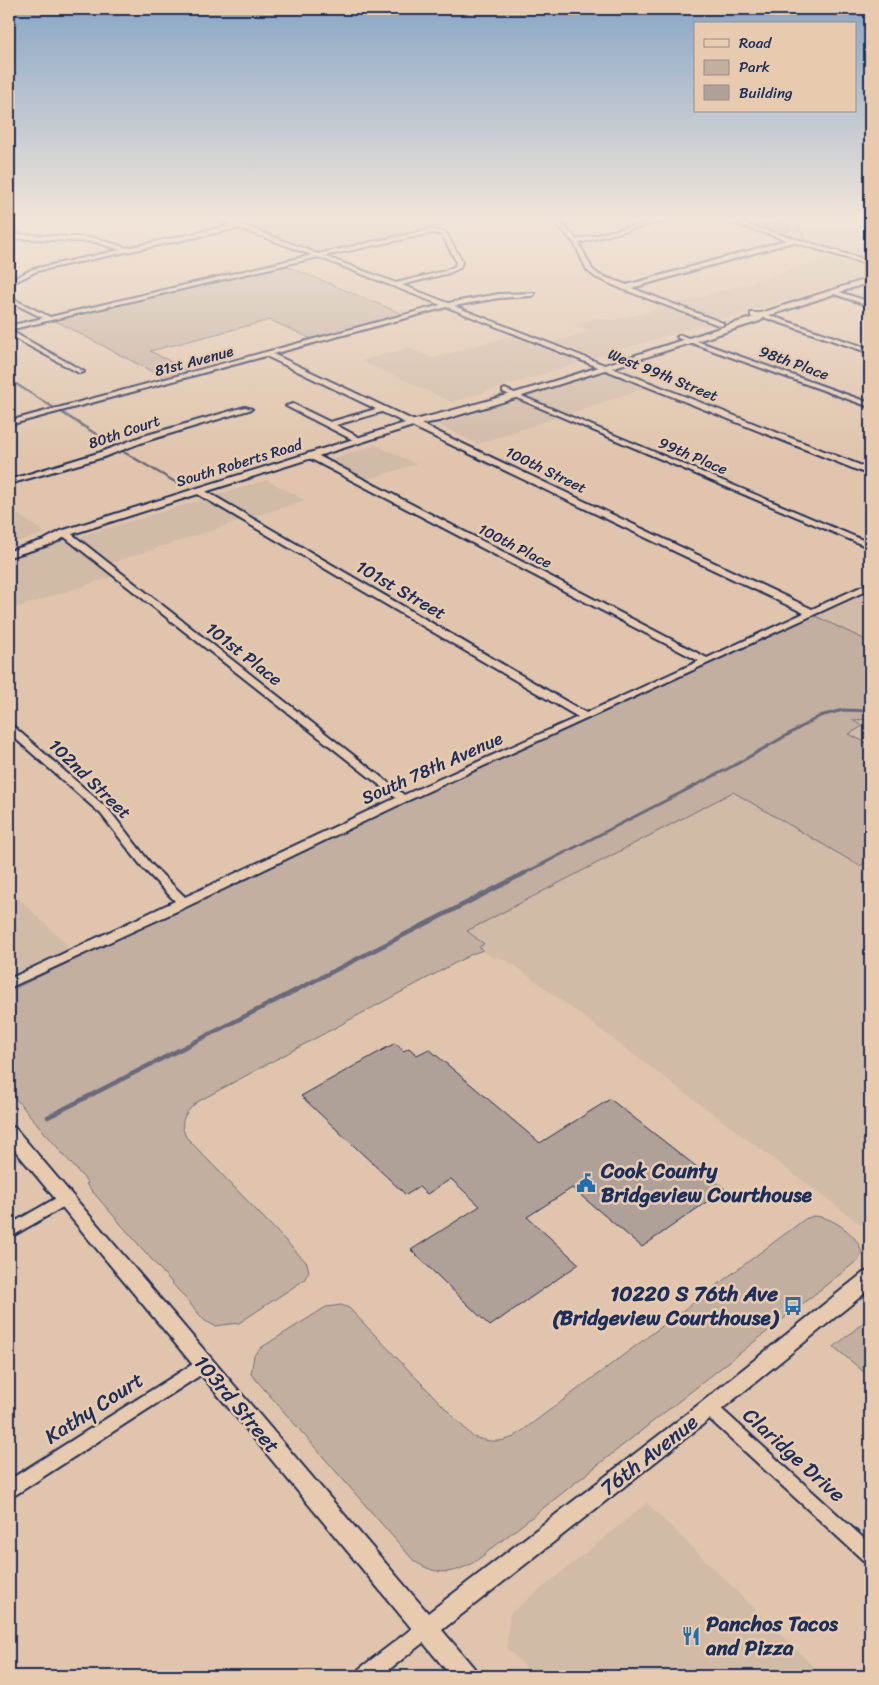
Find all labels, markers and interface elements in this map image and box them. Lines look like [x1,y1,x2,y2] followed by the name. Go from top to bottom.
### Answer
[694,22,856,112] legend
[739,30,772,56] text: Road
[739,54,770,80] text: Park
[739,80,793,106] text: Building
[152,338,236,384] street label: 81st Avenue
[755,338,833,388] street label: 98th Place
[604,341,722,409] street label: West 99th Street
[85,407,164,456] street label: 80th Court
[654,430,732,482] street label: 99th Place
[173,431,306,495] street label: South Roberts Road
[501,439,591,501] street label: 100th Street
[474,516,557,576] street label: 100th Place
[350,551,452,629] street label: 101st Street
[198,613,290,695] street label: 101st Place
[356,722,508,814] street label: South 78th Avenue
[41,731,139,827] street label: 102nd Street
[600,1152,813,1214] place label: Cook County Bridgeview Courthouse
[575,1172,597,1194] public building icon: Cook County Bridgeview Courthouse
[552,1275,780,1337] place label: 10220 S 76th Ave (Bridgeview Courthouse)
[782,1295,804,1317] bus stop icon: 10220 S 76th Ave (Bridgeview Courthouse)
[184,1346,290,1462] street label: 103rd Street
[36,1361,152,1455] street label: Kathy Court
[733,1398,855,1512] street label: Claridge Drive
[591,1404,707,1506] street label: 76th Avenue
[705,1605,838,1667] place label: Panchos Tacos and Pizza
[680,1625,702,1647] restaurant icon: Panchos Tacos and Pizza

